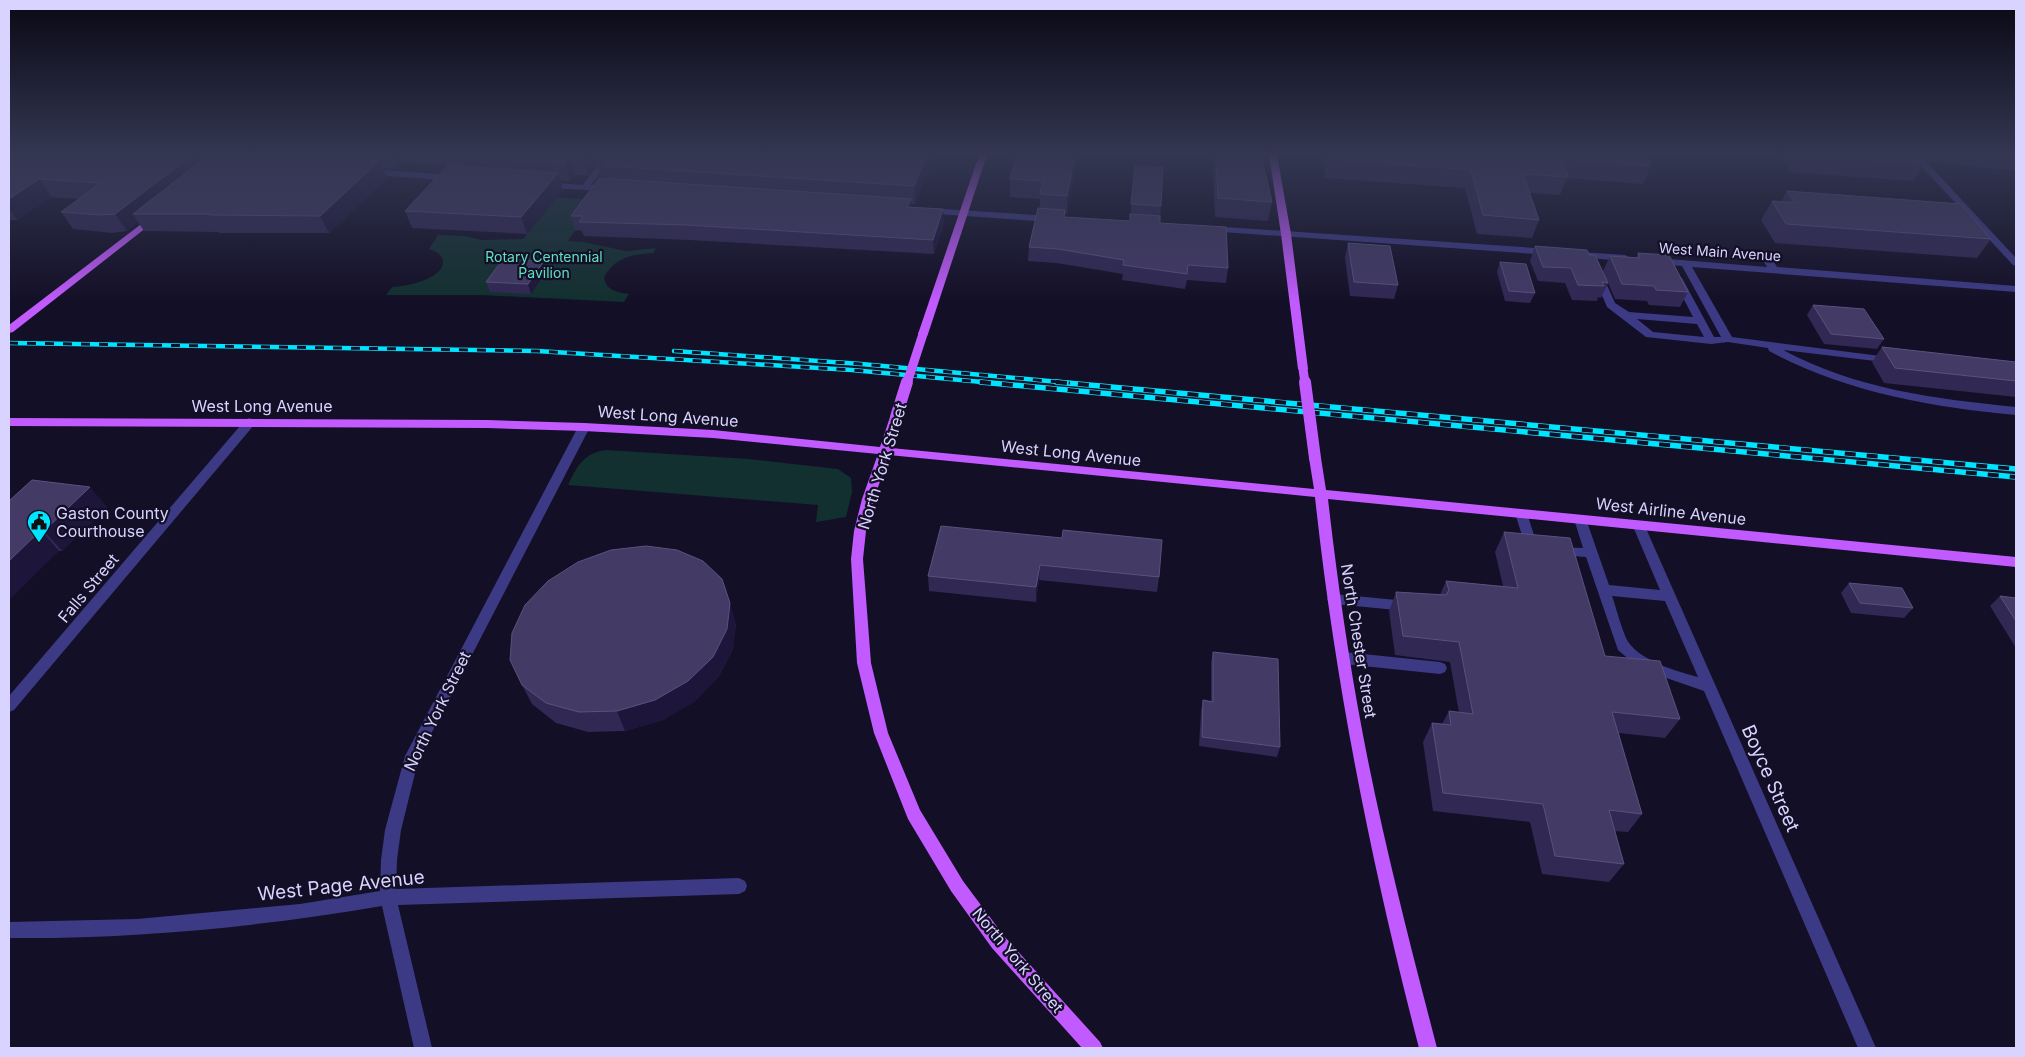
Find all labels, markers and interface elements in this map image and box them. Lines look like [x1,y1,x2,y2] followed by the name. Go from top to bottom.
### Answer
[1658,239,1782,264] street label: West Main Avenue
[485,248,603,281] park label: Rotary Centennial Pavilion
[191,396,333,416] street label: West Long Avenue
[853,400,911,532] street label: North York Street
[597,401,739,431] street label: West Long Avenue
[1000,436,1142,470] street label: West Long Avenue
[1595,493,1747,529] street label: West Airline Avenue
[56,503,169,541] place label: Gaston County Courthouse
[26,509,52,543] public building icon: Gaston County Courthouse
[53,549,123,627] street label: Falls Street
[1337,562,1381,720] street label: North Chester Street
[399,648,475,774] street label: North York Street
[1737,721,1804,835] street label: Boyce Street
[256,865,426,906] street label: West Page Avenue
[968,903,1068,1017] street label: North York Street

